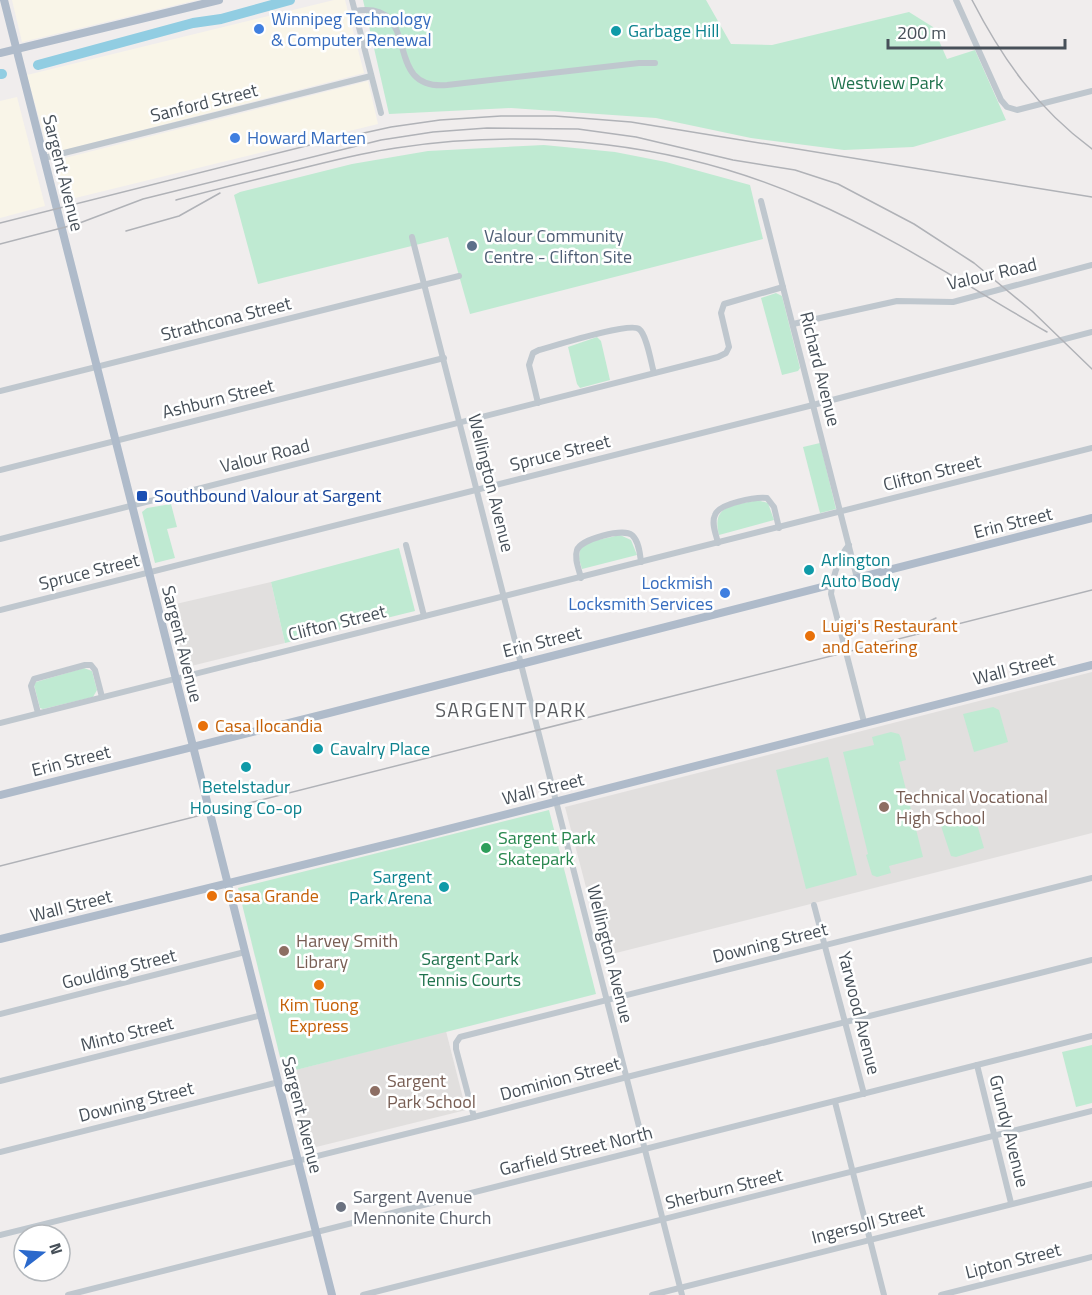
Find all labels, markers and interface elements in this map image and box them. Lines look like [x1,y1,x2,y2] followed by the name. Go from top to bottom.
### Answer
[271,5,432,53] place label: Winnipeg Technology & Computer Renewal
[888,12,1065,50] scale bar
[628,17,720,44] place label: Garbage Hill
[897,19,946,46] text: 200 m
[252,22,266,36] marker: Winnipeg Technology & Computer Renewal
[609,24,623,38] marker: Garbage Hill
[830,69,944,96] park label: Westview Park
[147,76,261,129] street label: Sanford Street
[36,112,91,234] street label: Sargent Avenue
[247,124,366,151] place label: Howard Marten
[228,131,242,145] marker: Howard Marten
[484,222,632,270] place label: Valour Community Centre - Clifton Site
[465,239,479,253] marker: Valour Community Centre - Clifton Site
[944,250,1039,297] street label: Valour Road
[158,289,295,348] street label: Strathcona Street
[793,309,848,429] street label: Richard Avenue
[159,371,277,425] street label: Ashburn Street
[461,411,522,555] street label: Wellington Avenue
[507,427,613,478] street label: Spruce Street
[217,431,312,480] street label: Valour Road
[880,447,984,498] street label: Clifton Street
[154,482,382,509] place label: Southbound Valour at Sargent
[135,489,149,503] marker: Southbound Valour at Sargent
[971,500,1056,545] street label: Erin Street
[36,546,142,597] street label: Spruce Street
[821,546,900,594] place label: Arlington Auto Body
[802,563,816,577] marker: Arlington Auto Body
[568,569,713,617] place label: Lockmish Locksmith Services
[155,583,210,705] street label: Sargent Avenue
[718,586,732,600] marker: Lockmish Locksmith Services
[285,597,389,648] street label: Clifton Street
[822,612,958,660] place label: Luigi's Restaurant and Catering
[500,619,585,664] street label: Erin Street
[803,629,817,643] marker: Luigi's Restaurant and Catering
[970,645,1058,692] street label: Wall Street
[435,694,587,725] district label: SARGENT PARK
[215,712,322,739] place label: Casa Ilocandia
[196,719,210,733] marker: Casa Ilocandia
[330,735,430,762] place label: Cavalry Place
[29,738,114,783] street label: Erin Street
[311,742,325,756] marker: Cavalry Place
[239,760,253,774] marker: Betelstadur Housing Co-op
[499,765,587,812] street label: Wall Street
[190,773,302,821] place label: Betelstadur Housing Co-op
[896,783,1048,831] place label: Technical Vocational High School
[877,800,891,814] marker: Technical Vocational High School
[498,824,596,872] place label: Sargent Park Skatepark
[479,841,493,855] marker: Sargent Park Skatepark
[349,863,433,911] place label: Sargent Park Arena
[437,880,451,894] marker: Sargent Park Arena
[27,882,115,929] street label: Wall Street
[224,882,319,909] place label: Casa Grande
[580,882,641,1026] street label: Wellington Avenue
[205,889,219,903] marker: Casa Grande
[710,915,831,970] street label: Downing Street
[296,927,398,975] place label: Harvey Smith Library
[59,941,180,996] street label: Goulding Street
[277,944,291,958] marker: Harvey Smith Library
[419,945,521,993] park label: Sargent Park Tennis Courts
[831,948,888,1077] street label: Yarwood Avenue
[312,978,326,992] marker: Kim Tuong Express
[279,991,359,1039] place label: Kim Tuong Express
[78,1009,177,1058] street label: Minto Street
[497,1049,624,1108] street label: Dominion Street
[275,1054,330,1176] street label: Sargent Avenue
[387,1067,476,1115] place label: Sargent Park School
[982,1072,1036,1190] street label: Grundy Avenue
[76,1074,197,1129] street label: Downing Street
[368,1084,382,1098] marker: Sargent Park School
[496,1118,655,1183] street label: Garfield Street North
[662,1161,786,1216] street label: Sherburn Street
[353,1183,492,1231] place label: Sargent Avenue Mennonite Church
[809,1196,928,1251] street label: Ingersoll Street
[334,1200,348,1214] marker: Sargent Avenue Mennonite Church
[12,1223,72,1283] north arrow
[962,1235,1064,1285] street label: Lipton Street
[43,1240,69,1257] text: N

